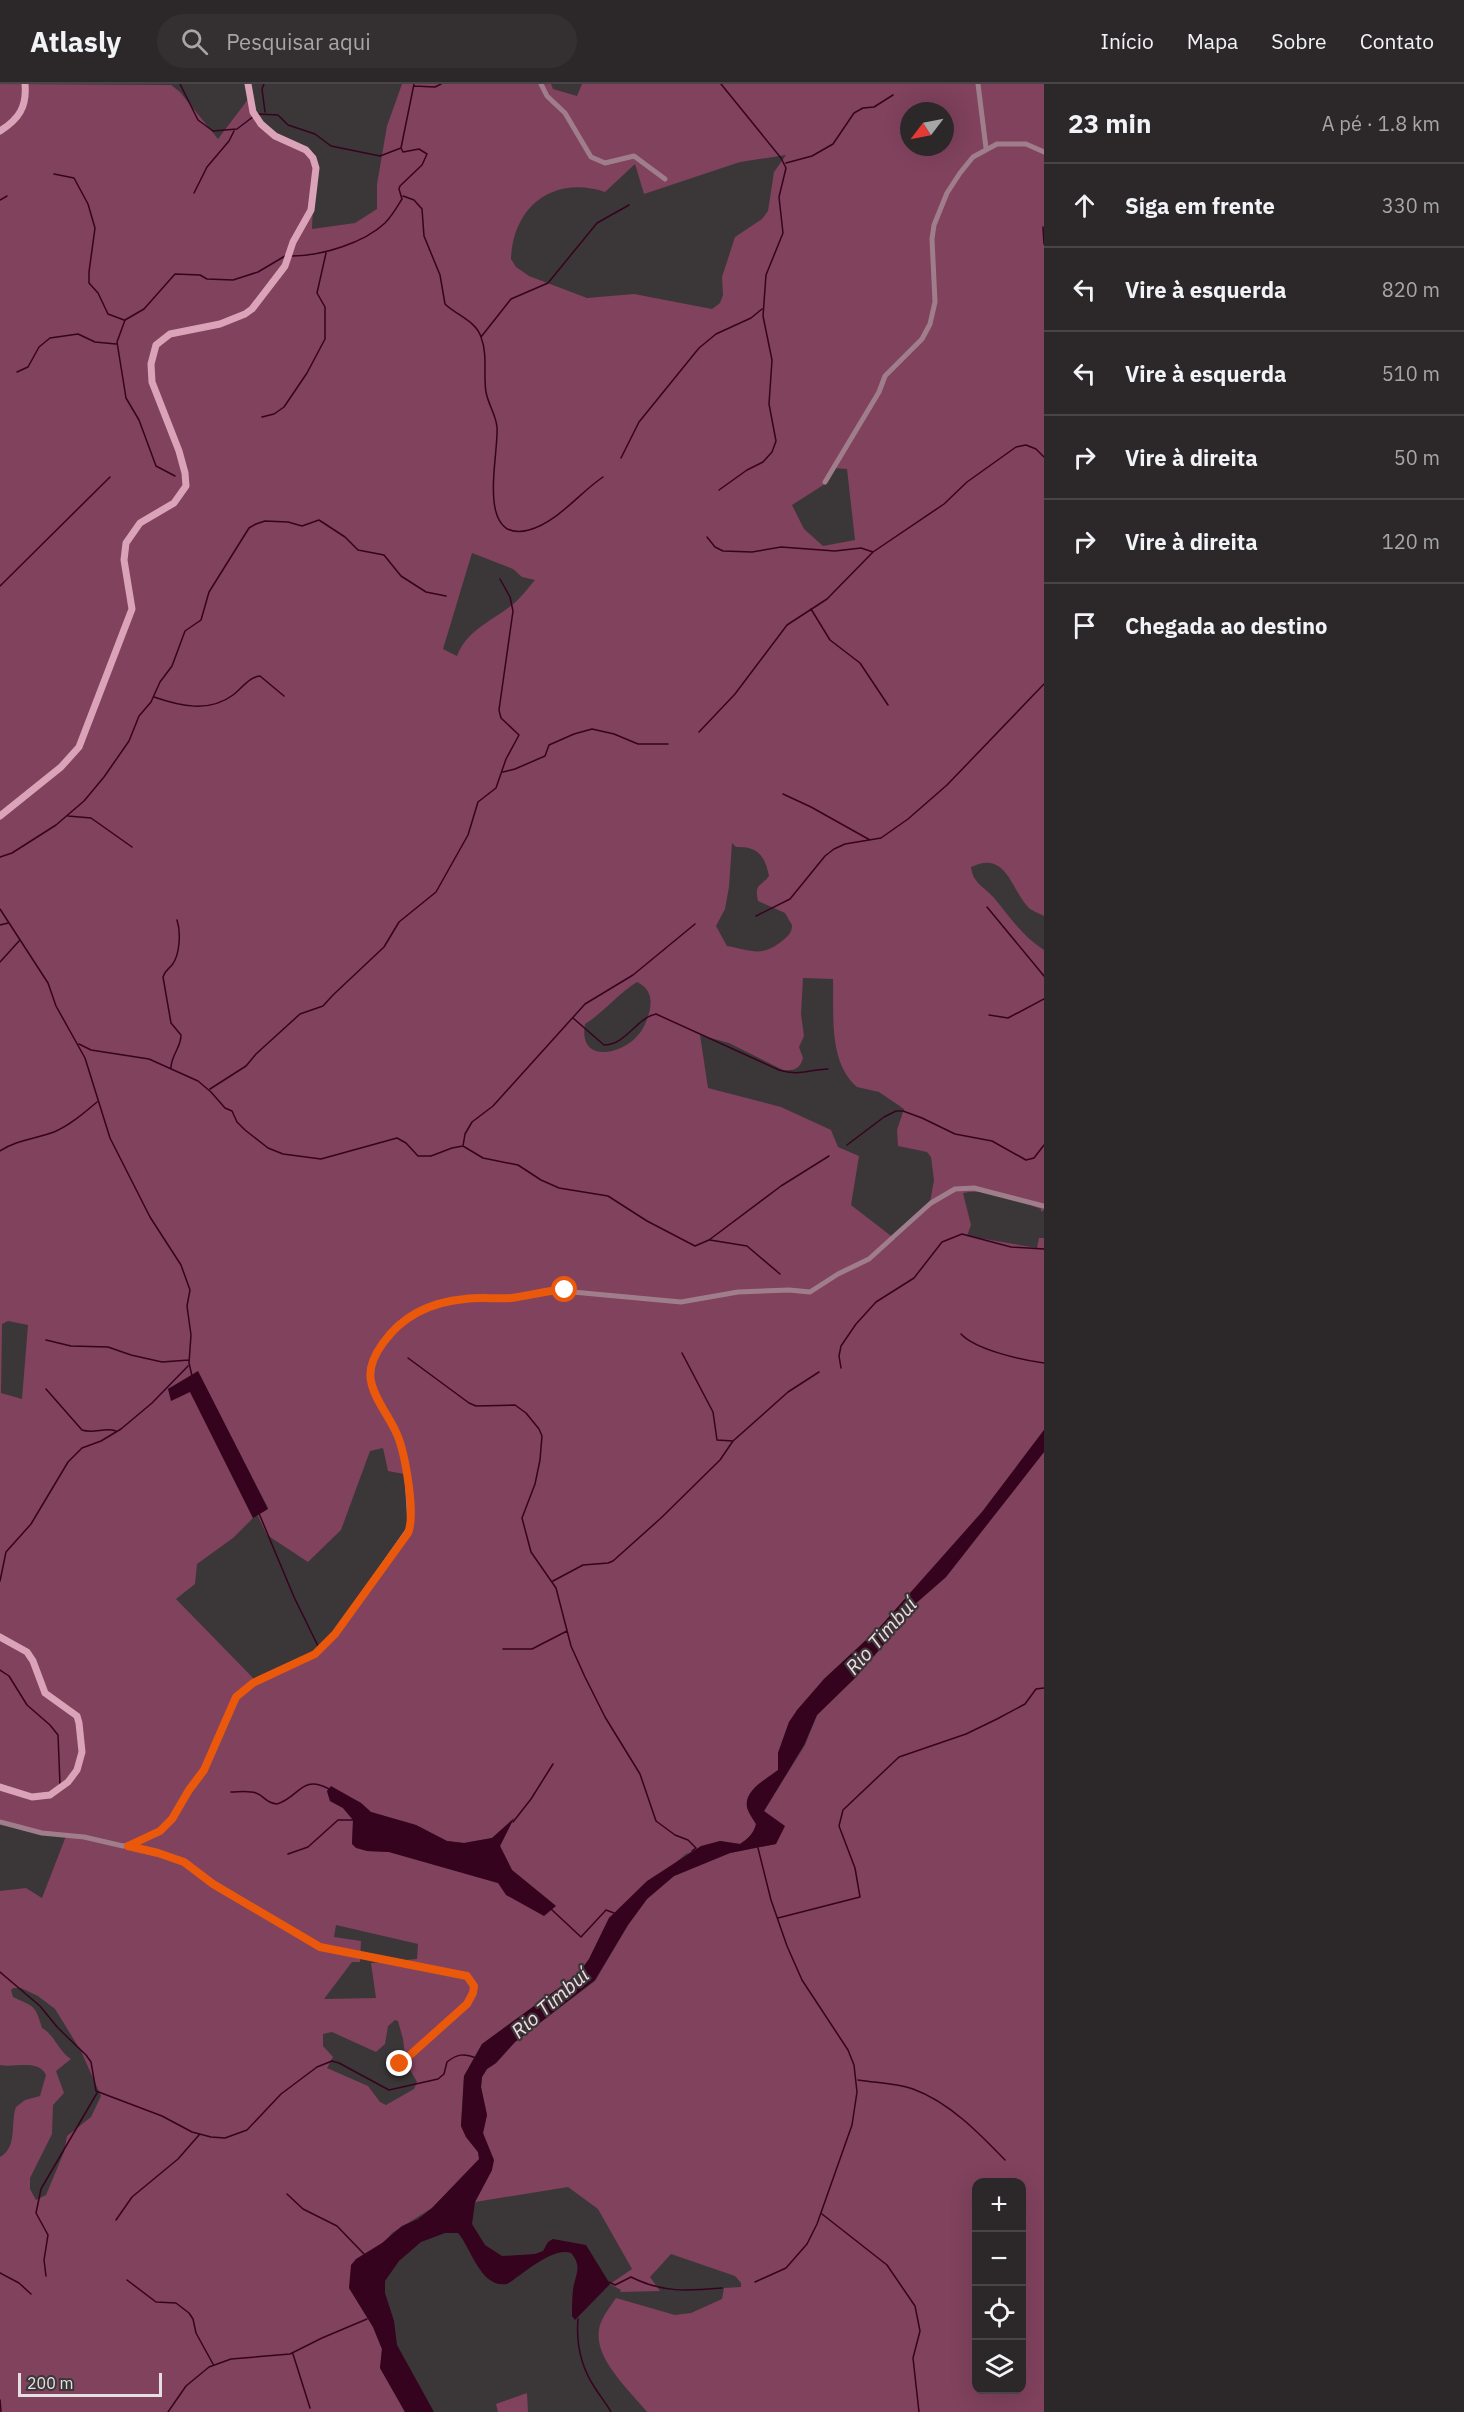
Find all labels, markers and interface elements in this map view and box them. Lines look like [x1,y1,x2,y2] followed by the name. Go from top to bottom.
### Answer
[157,14,577,68] search box
[30,23,121,60] text: Atlasly
[178,25,211,58] icon: search
[226,27,371,56] text: Pesquisar aqui
[1101,27,1154,55] text: Início
[1187,27,1238,55] text: Mapa
[1271,27,1327,55] text: Sobre
[1360,27,1434,55] text: Contato
[900,102,954,156] north arrow
[1068,106,1152,140] text: 23 min
[1322,110,1440,137] text: A pé · 1.8 km
[1068,189,1101,222] icon: ahead
[1125,191,1275,220] text: Siga em frente
[1382,192,1440,219] text: 330 m
[1068,273,1101,306] icon: left
[1125,275,1287,304] text: Vire à esquerda
[1382,276,1440,303] text: 820 m
[1068,357,1101,390] icon: left
[1125,359,1287,388] text: Vire à esquerda
[1382,360,1440,387] text: 510 m
[1068,441,1101,474] icon: right
[1125,443,1258,472] text: Vire à direita
[1394,444,1440,471] text: 50 m
[1068,525,1101,558] icon: right
[1125,527,1258,556] text: Vire à direita
[1382,528,1440,555] text: 120 m
[1068,609,1101,642] icon: arrive
[1125,611,1328,640] text: Chegada ao destino
[551,1276,577,1302] route start
[839,1590,924,1680] water label: Rio Timbuí
[505,1960,596,2044] water label: Rio Timbuí
[386,2050,412,2076] route end
[972,2178,1026,2394] map controls
[972,2178,1026,2232] button: +
[972,2232,1026,2286] button: −
[972,2286,1026,2340] button: locate
[972,2340,1026,2394] button: layers
[18,2370,162,2398] scale bar
[27,2373,74,2393] text: 200 m

